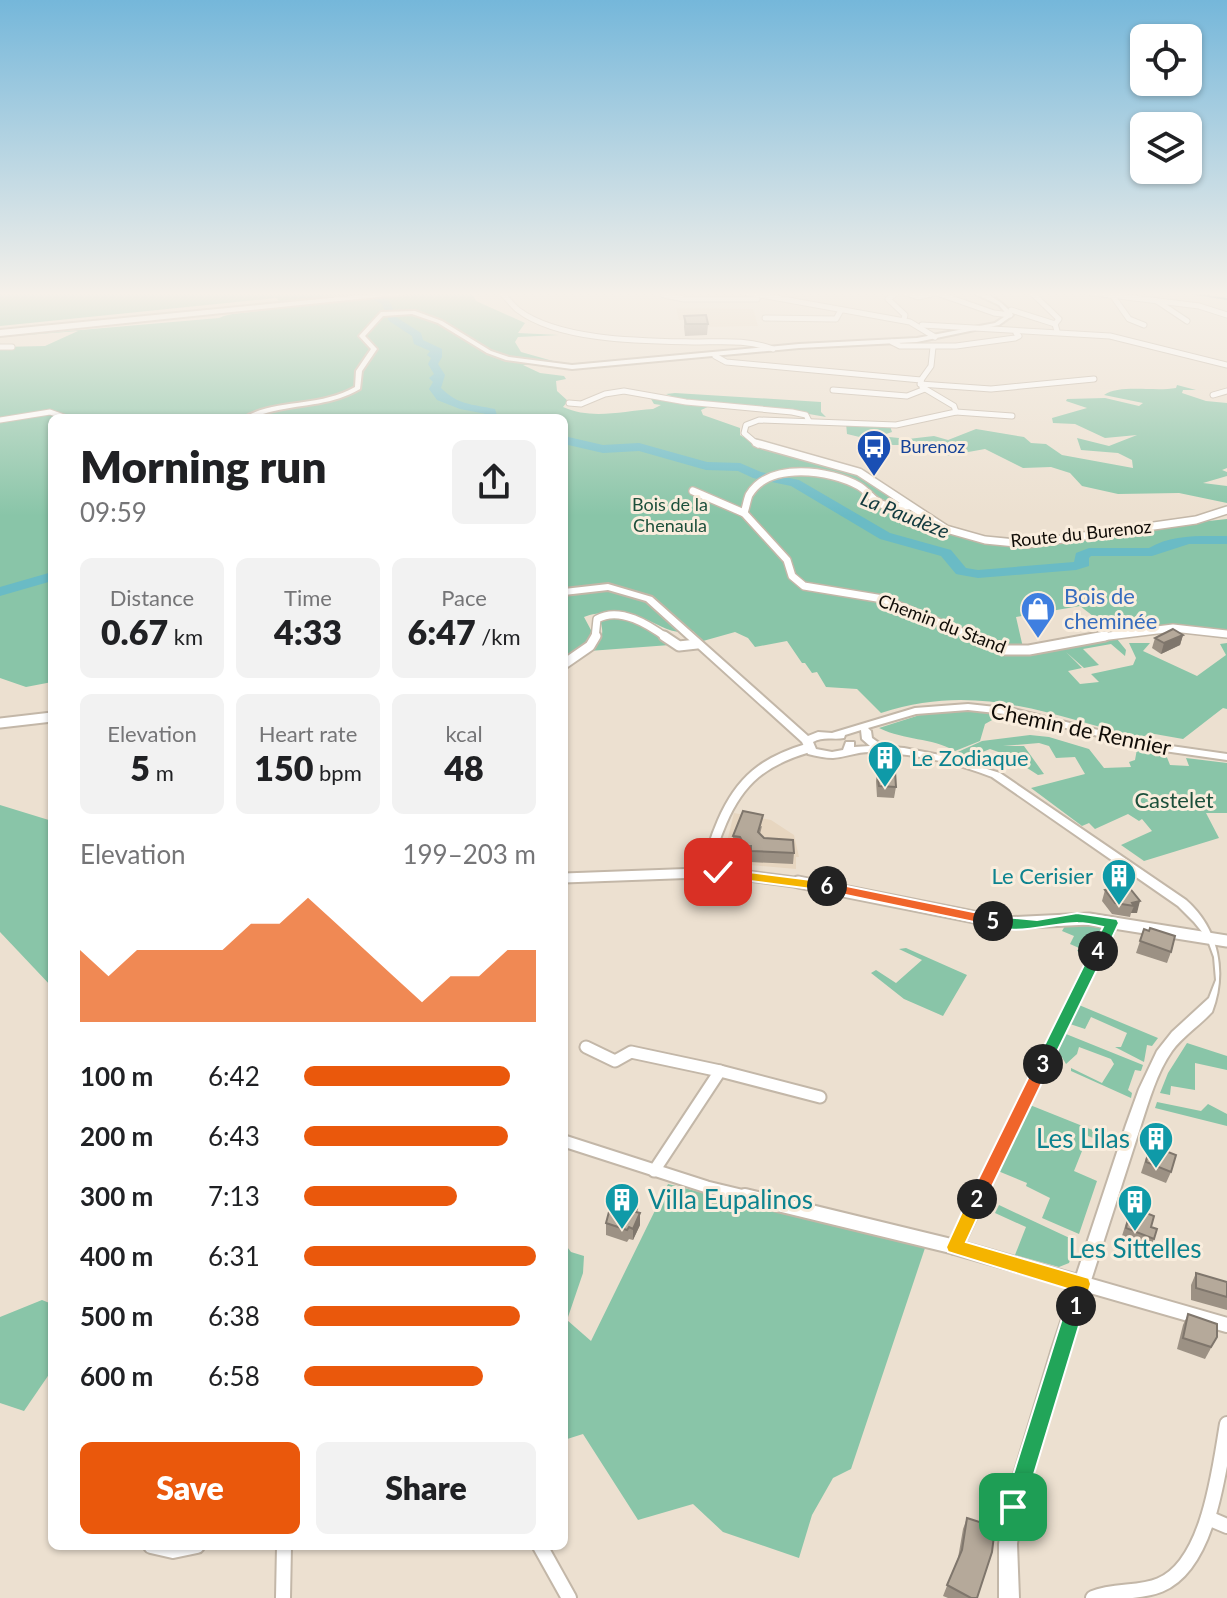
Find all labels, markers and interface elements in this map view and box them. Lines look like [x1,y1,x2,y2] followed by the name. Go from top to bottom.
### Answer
[1130,24,1202,184] map controls
[1130,24,1202,96] button: locate
[1130,112,1202,184] button: layers
[855,428,893,478] bus stop icon: Burenoz
[900,435,965,457] place label: Burenoz
[80,440,327,492] text: Morning run
[452,440,536,524] button: share
[858,485,953,543] water label: La Paudèze
[632,493,708,536] park label: Bois de la Chenaula
[80,496,147,528] text: 09:59
[1009,515,1152,551] street label: Route du Burenoz
[1064,582,1157,634] place label: Bois de cheminée
[110,584,194,611] text: Distance
[284,584,332,611] text: Time
[441,584,487,611] text: Pace
[875,589,1009,658] street label: Chemin du Stand
[1019,590,1057,640] shop icon: Bois de cheminée
[101,611,168,652] text: 0.67
[274,611,342,652] text: 4:33
[407,611,476,652] text: 6:47
[168,623,203,650] text: km
[476,623,521,650] text: /km
[989,696,1174,761] street label: Chemin de Rennier
[107,720,197,747] text: Elevation
[259,720,357,747] text: Heart rate
[445,720,483,747] text: kcal
[866,739,904,789] building icon: Le Zodiaque
[911,744,1029,771] place label: Le Zodiaque
[130,747,150,788] text: 5
[254,747,313,788] text: 150
[444,747,484,788] text: 48
[150,759,174,786] text: m
[313,759,362,786] text: bpm
[1134,786,1214,813] park label: Castelet
[80,838,186,870] text: Elevation
[402,838,536,870] text: 199–203 m
[684,838,752,906] pin
[696,850,740,894] icon: check
[1100,857,1138,907] building icon: Le Cerisier
[991,862,1093,889] place label: Le Cerisier
[807,866,847,906] pin: 6
[821,872,833,899] text: 6
[973,901,1013,941] pin: 5
[987,907,999,934] text: 5
[1078,931,1118,971] pin: 4
[1092,937,1104,964] text: 4
[1023,1044,1063,1084] pin: 3
[1037,1050,1049,1077] text: 3
[80,1060,153,1092] text: 100 m
[208,1060,260,1092] text: 6:42
[80,1120,153,1152] text: 200 m
[208,1120,260,1152] text: 6:43
[1137,1120,1175,1170] building icon: Les Lilas
[1036,1122,1130,1154] place label: Les Lilas
[957,1179,997,1219] pin: 2
[80,1180,153,1212] text: 300 m
[208,1180,260,1212] text: 7:13
[603,1181,641,1231] building icon: Villa Eupalinos
[648,1183,813,1215] place label: Villa Eupalinos
[1116,1183,1154,1233] building icon: Les Sittelles
[971,1185,983,1212] text: 2
[1069,1232,1201,1264] place label: Les Sittelles
[80,1240,153,1272] text: 400 m
[208,1240,260,1272] text: 6:31
[1056,1286,1096,1326] pin: 1
[1070,1292,1082,1319] text: 1
[80,1300,153,1332] text: 500 m
[208,1300,260,1332] text: 6:38
[80,1360,153,1392] text: 600 m
[208,1360,260,1392] text: 6:58
[80,1442,300,1534] button: Save
[316,1442,536,1534] button: Share
[979,1473,1047,1541] pin
[991,1485,1035,1529] icon: arrive

